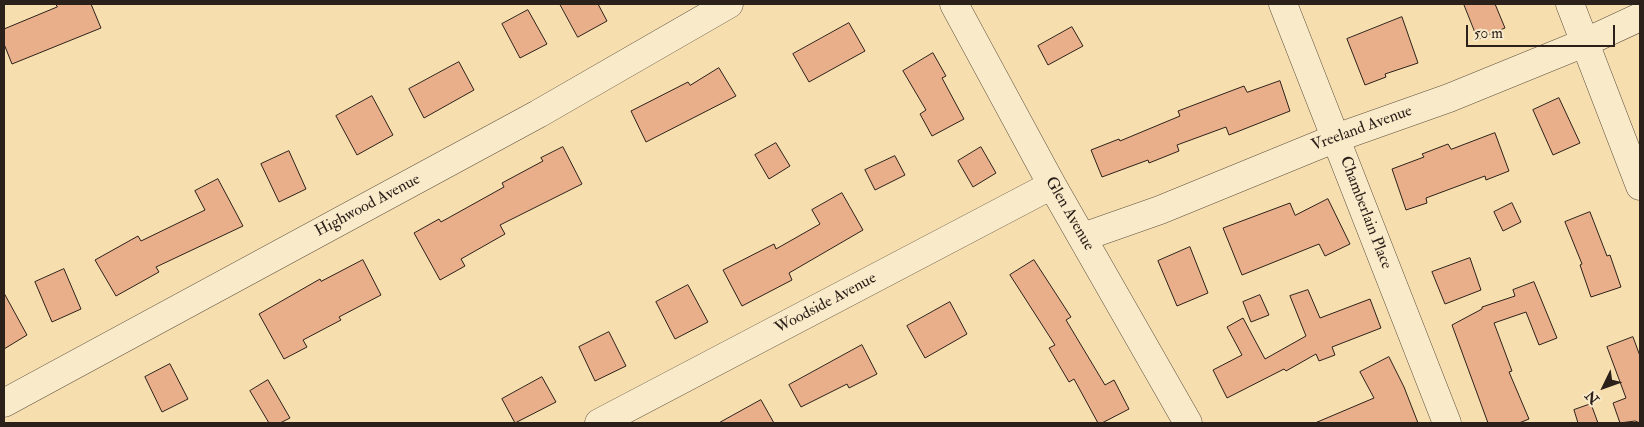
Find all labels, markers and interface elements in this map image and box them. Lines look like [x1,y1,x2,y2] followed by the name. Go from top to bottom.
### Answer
[1469,15,1618,47] scale bar
[1474,24,1503,43] text: 50 m
[1309,102,1415,156] street label: Vreeland Avenue
[1335,154,1395,272] street label: Chamberlain Place
[312,170,424,242] street label: Highwood Avenue
[1040,174,1098,254] street label: Glen Avenue
[772,269,880,339] street label: Woodside Avenue
[1579,362,1629,412] north arrow
[1582,387,1603,408] text: N

